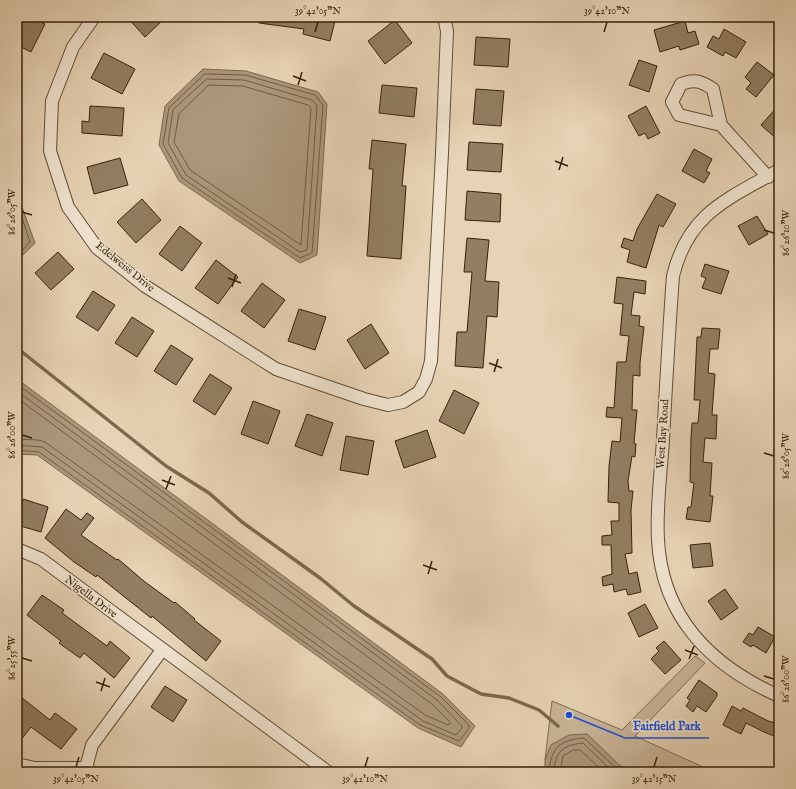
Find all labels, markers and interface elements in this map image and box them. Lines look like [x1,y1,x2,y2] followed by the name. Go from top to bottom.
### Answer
[295,5,341,18] text: 39°42'05"N
[584,5,630,18] text: 39°42'10"N
[6,189,19,235] text: 86°26'05"W
[780,210,793,256] text: 86°26'10"W
[93,239,157,295] street label: Edelweiss Drive
[654,399,672,469] street label: West Bay Road
[6,411,19,459] text: 86°26'00"W
[780,433,793,479] text: 86°26'05"W
[62,573,120,621] street label: Nigella Drive
[6,635,19,680] text: 86°25'55"W
[780,655,793,703] text: 86°26'00"W
[625,714,709,738] callout: Fairfield Park
[633,719,701,734] text: Fairfield Park
[53,773,99,786] text: 39°42'05"N
[342,773,388,786] text: 39°42'10"N
[632,773,677,786] text: 39°42'15"N

